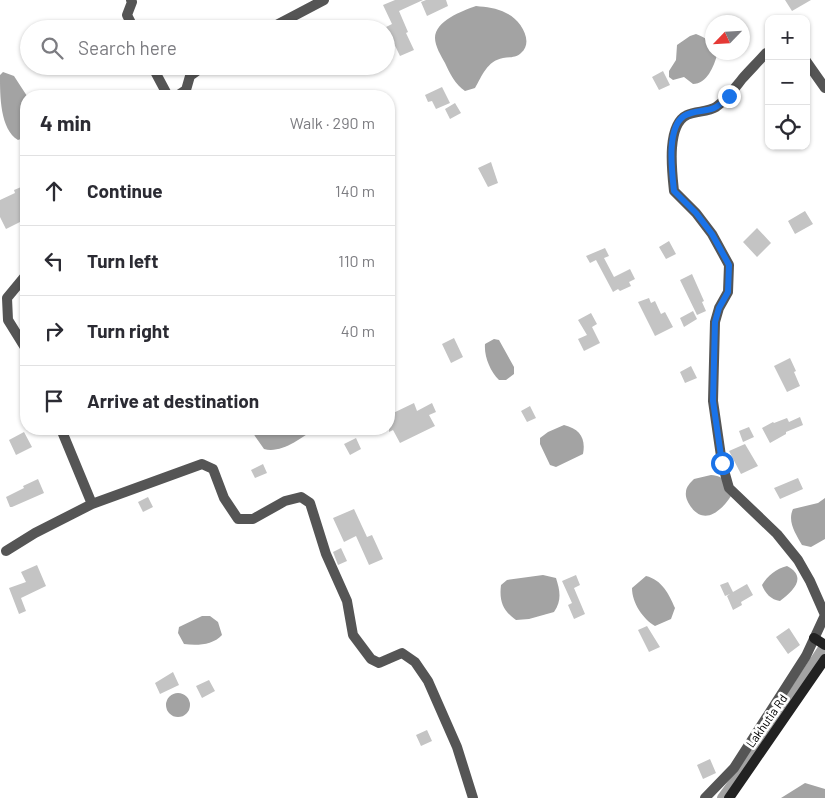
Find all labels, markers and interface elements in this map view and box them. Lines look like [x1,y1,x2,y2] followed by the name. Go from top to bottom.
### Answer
[705,15,750,60] north arrow
[765,15,810,150] map controls
[765,15,810,60] button: +
[20,20,395,75] search box
[38,34,66,62] icon: search
[78,36,177,59] text: Search here
[765,60,810,105] button: −
[718,85,741,108] route end
[765,105,810,150] button: locate
[40,110,91,135] text: 4 min
[290,113,375,132] text: Walk · 290 m
[40,177,68,205] icon: ahead
[87,179,163,202] text: Continue
[335,181,375,200] text: 140 m
[40,247,68,275] icon: left
[87,249,158,272] text: Turn left
[338,251,375,270] text: 110 m
[40,317,68,345] icon: right
[87,319,169,342] text: Turn right
[341,321,375,340] text: 40 m
[40,387,68,415] icon: arrive
[87,389,259,412] text: Arrive at destination
[711,452,734,475] route start
[743,691,790,750] street label: Lakhutia Rd

